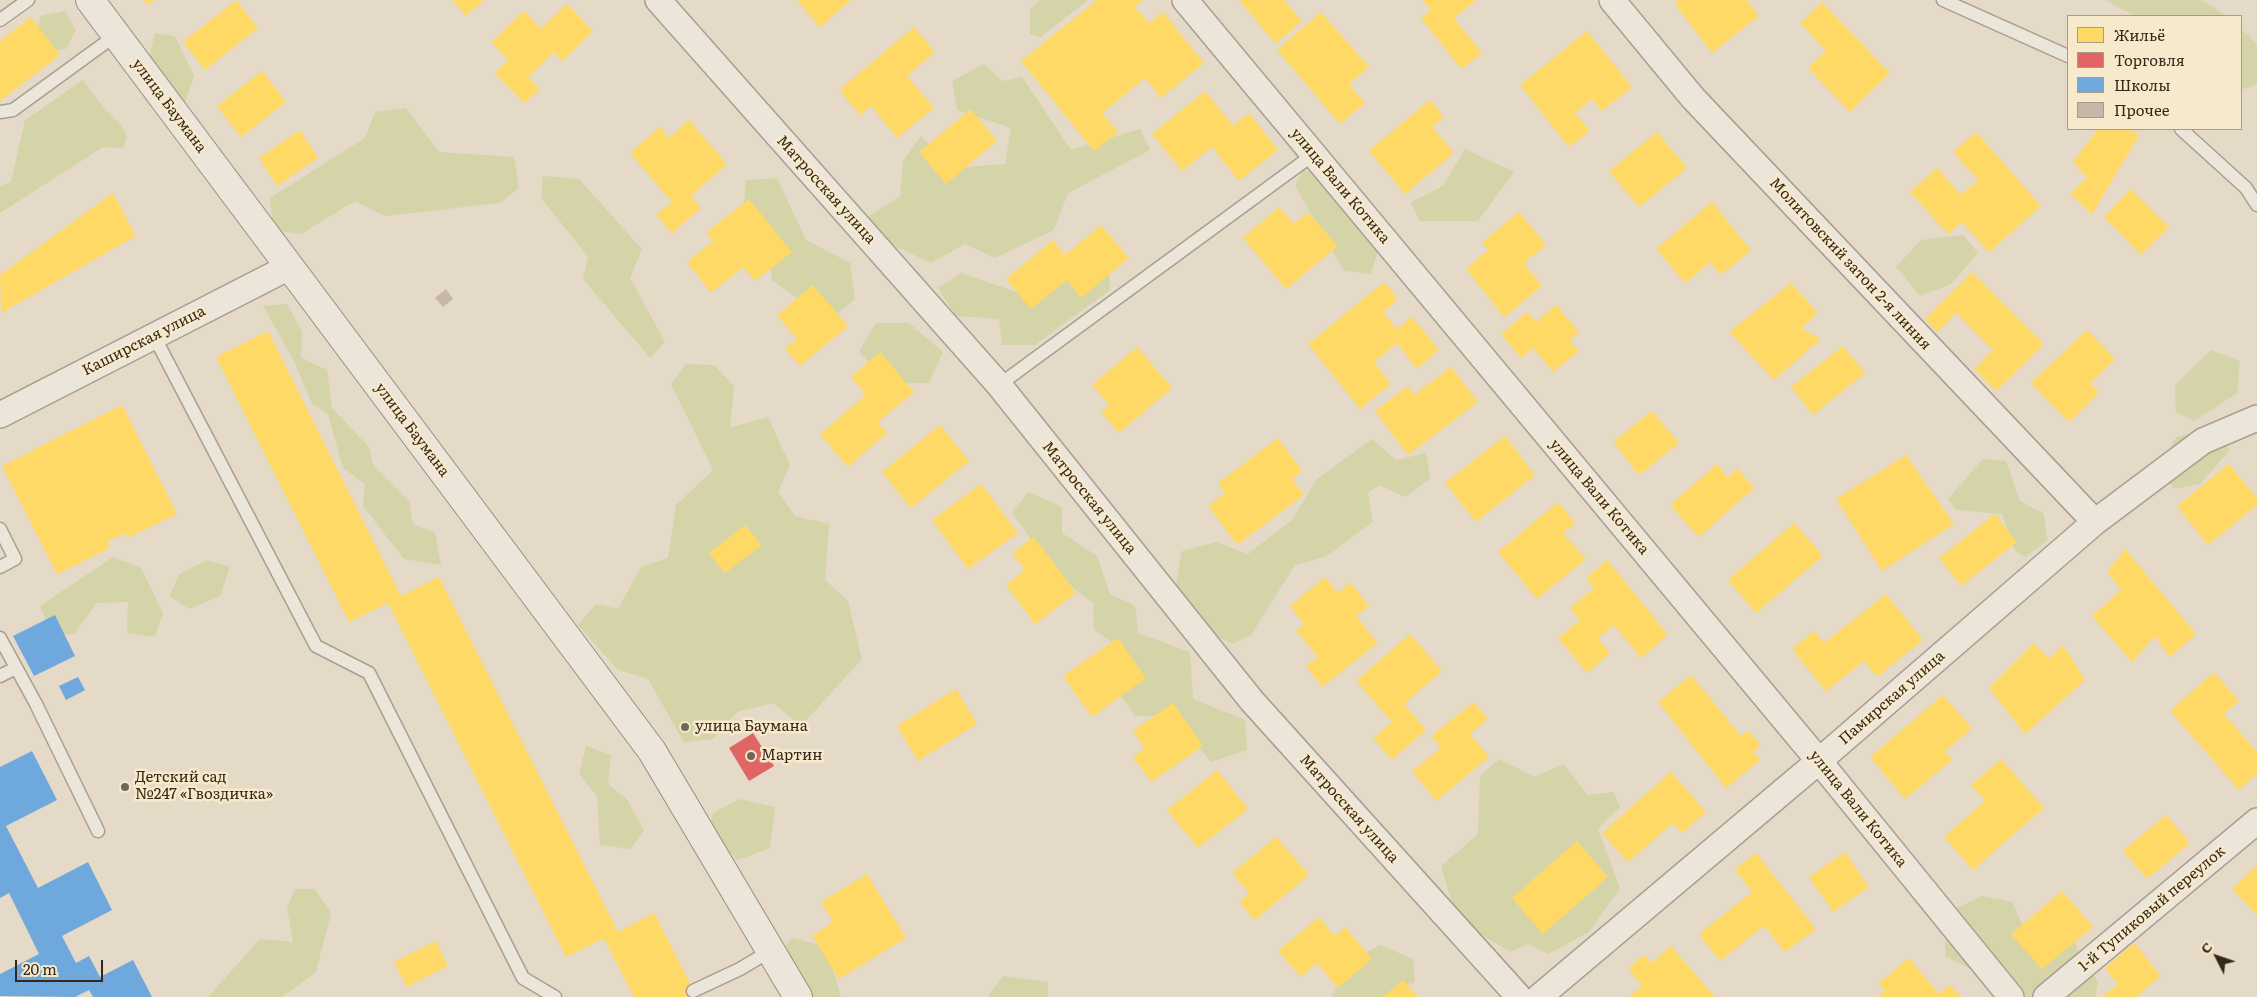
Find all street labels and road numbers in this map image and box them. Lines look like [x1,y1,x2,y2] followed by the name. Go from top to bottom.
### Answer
[128,56,210,156] street label: улица Баумана
[1286,125,1394,247] street label: улица Вали Котика
[773,132,879,248] street label: Матросская улица
[1765,174,1935,354] street label: Молитовский затон 2-я линия
[80,302,208,380] street label: Каширская улица
[371,380,453,480] street label: улица Баумана
[1545,436,1653,558] street label: улица Вали Котика
[1038,438,1140,558] street label: Матросская улица
[1835,647,1949,749] street label: Памирская улица
[1805,747,1911,871] street label: улица Вали Котика
[1296,751,1402,867] street label: Матросская улица
[2075,842,2229,976] street label: 1-й Тупиковый переулок

